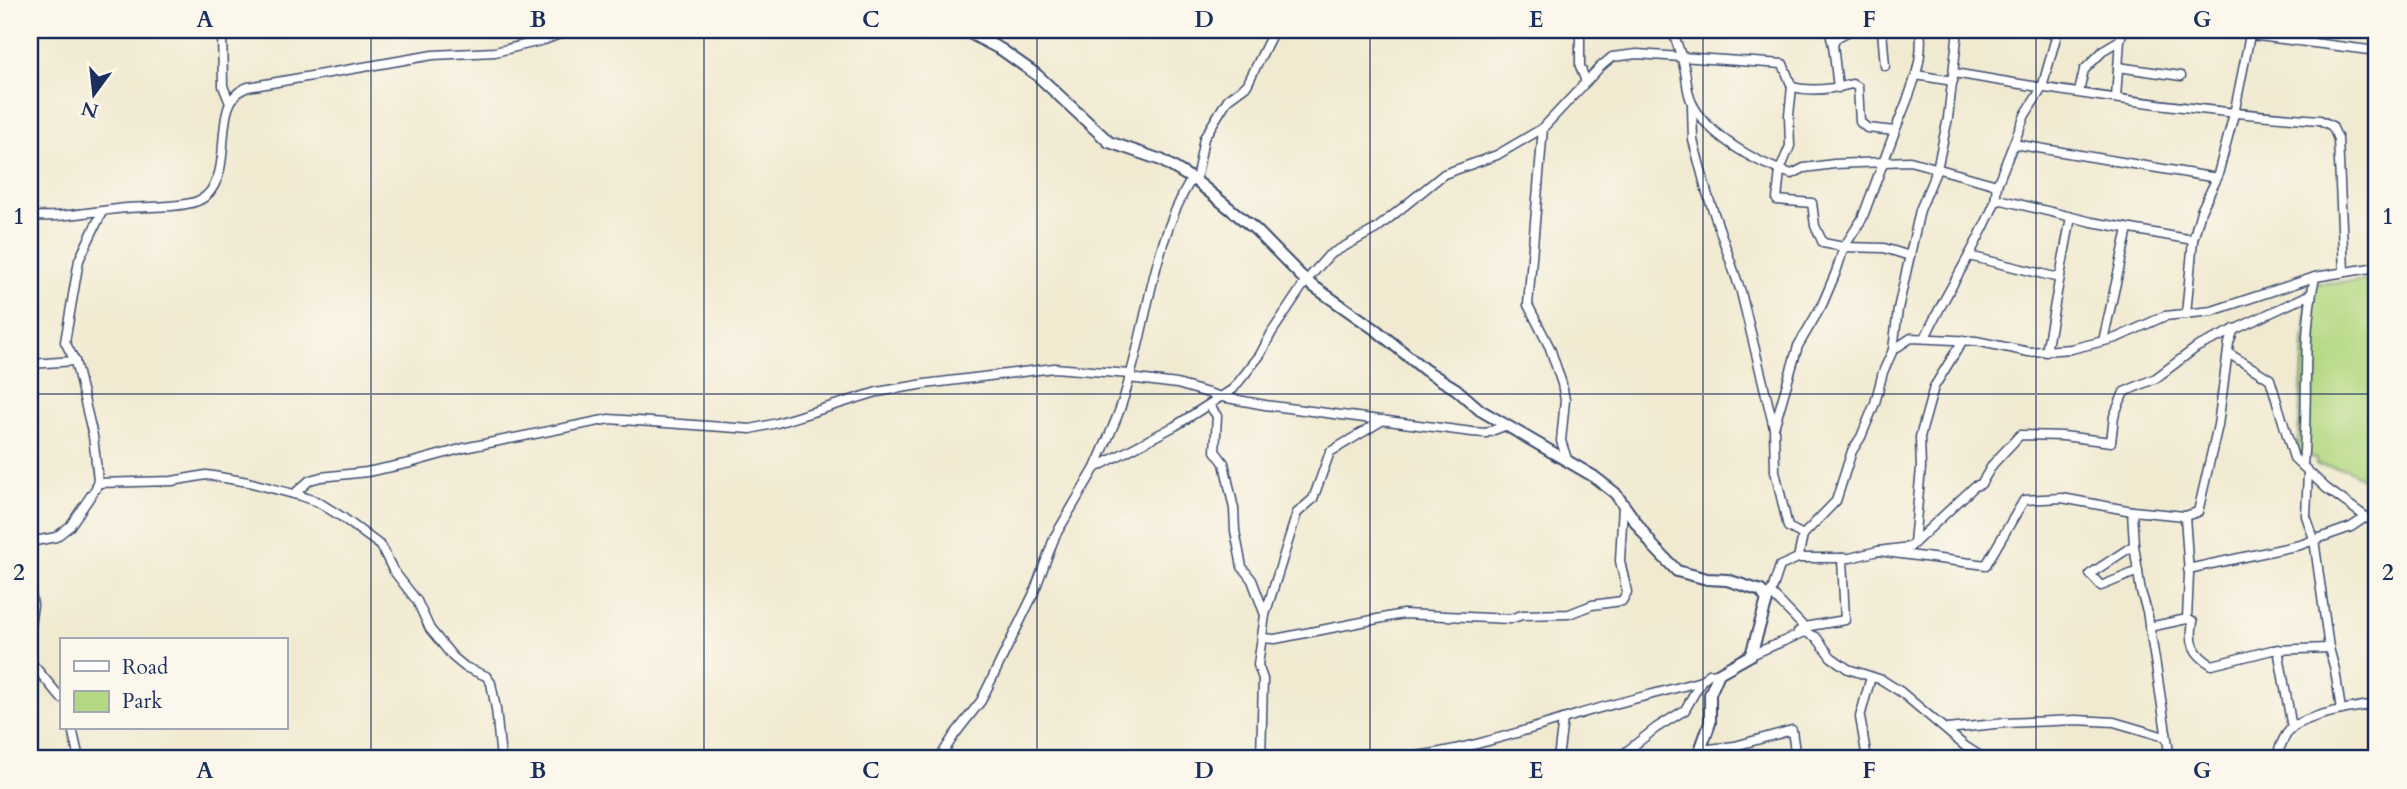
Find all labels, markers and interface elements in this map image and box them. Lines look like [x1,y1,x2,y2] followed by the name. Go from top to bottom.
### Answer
[196,4,214,35] text: A
[530,4,546,35] text: B
[862,4,880,35] text: C
[1194,4,1214,35] text: D
[1529,4,1543,35] text: E
[1862,4,1876,35] text: F
[2193,4,2212,35] text: G
[60,60,130,130] north arrow
[78,95,101,124] text: N
[13,201,25,232] text: 1
[2382,201,2394,232] text: 1
[13,557,25,588] text: 2
[2382,557,2394,588] text: 2
[60,638,287,730] legend
[122,653,168,682] text: Road
[122,687,163,716] text: Park
[196,755,214,786] text: A
[530,755,546,786] text: B
[862,755,880,786] text: C
[1194,755,1214,786] text: D
[1529,755,1543,786] text: E
[1862,755,1876,786] text: F
[2193,755,2212,786] text: G

